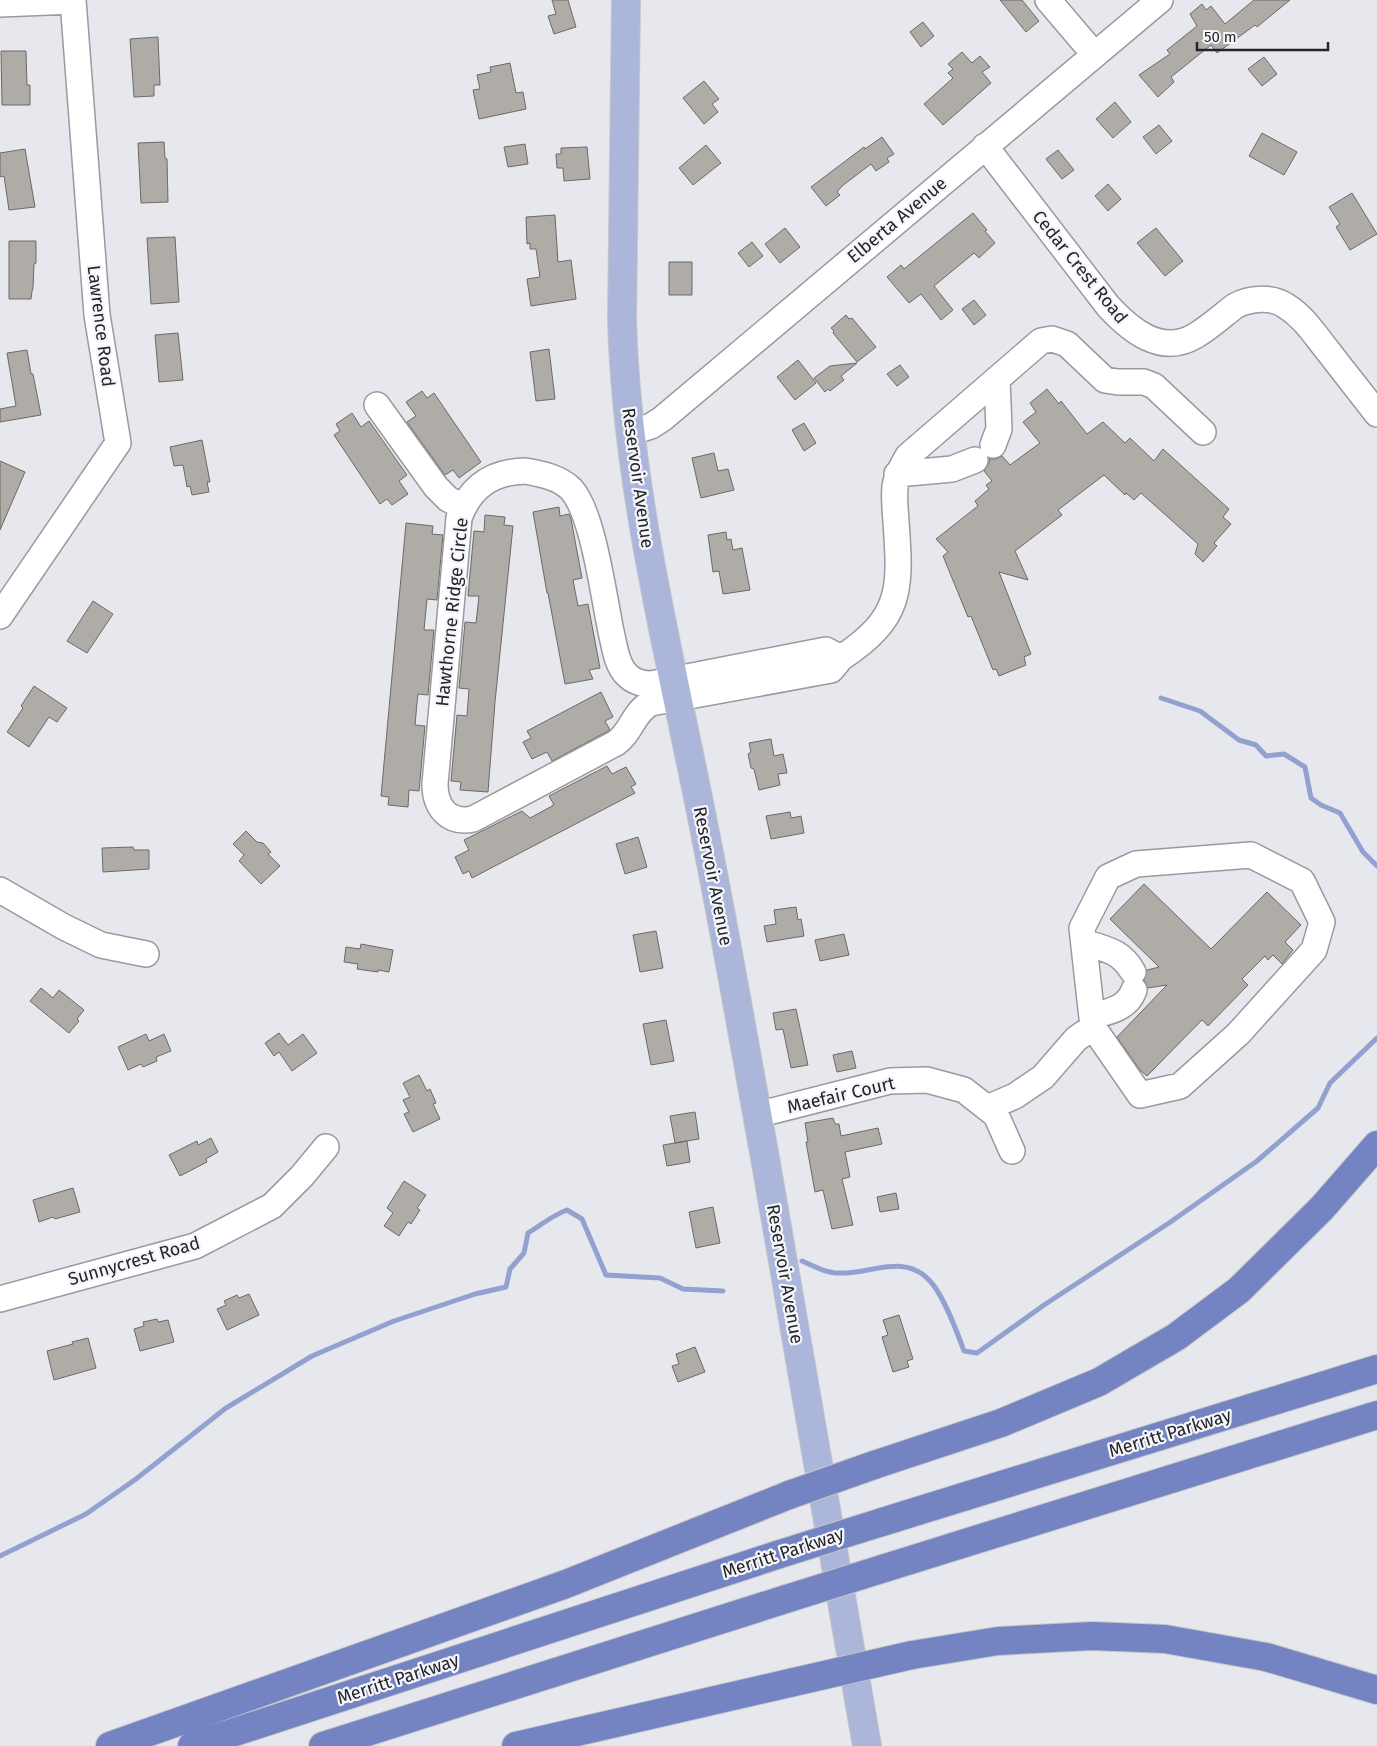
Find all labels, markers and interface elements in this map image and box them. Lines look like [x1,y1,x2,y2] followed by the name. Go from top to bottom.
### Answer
[1197,20,1328,52] scale bar
[1204,28,1237,46] text: 50 m
[843,172,951,268] street label: Elberta Avenue
[1028,206,1132,328] street label: Cedar Crest Road
[83,264,119,388] street label: Lawrence Road
[617,406,659,550] street label: Reservoir Avenue
[431,516,473,708] street label: Hawthorne Ridge Circle
[689,804,737,948] street label: Reservoir Avenue
[785,1072,898,1118] street label: Maefair Court
[762,1202,808,1346] street label: Reservoir Avenue
[66,1232,202,1290] street label: Sunnycrest Road
[1106,1404,1234,1462] street label: Merritt Parkway
[719,1523,847,1583] street label: Merritt Parkway
[334,1649,462,1709] street label: Merritt Parkway

